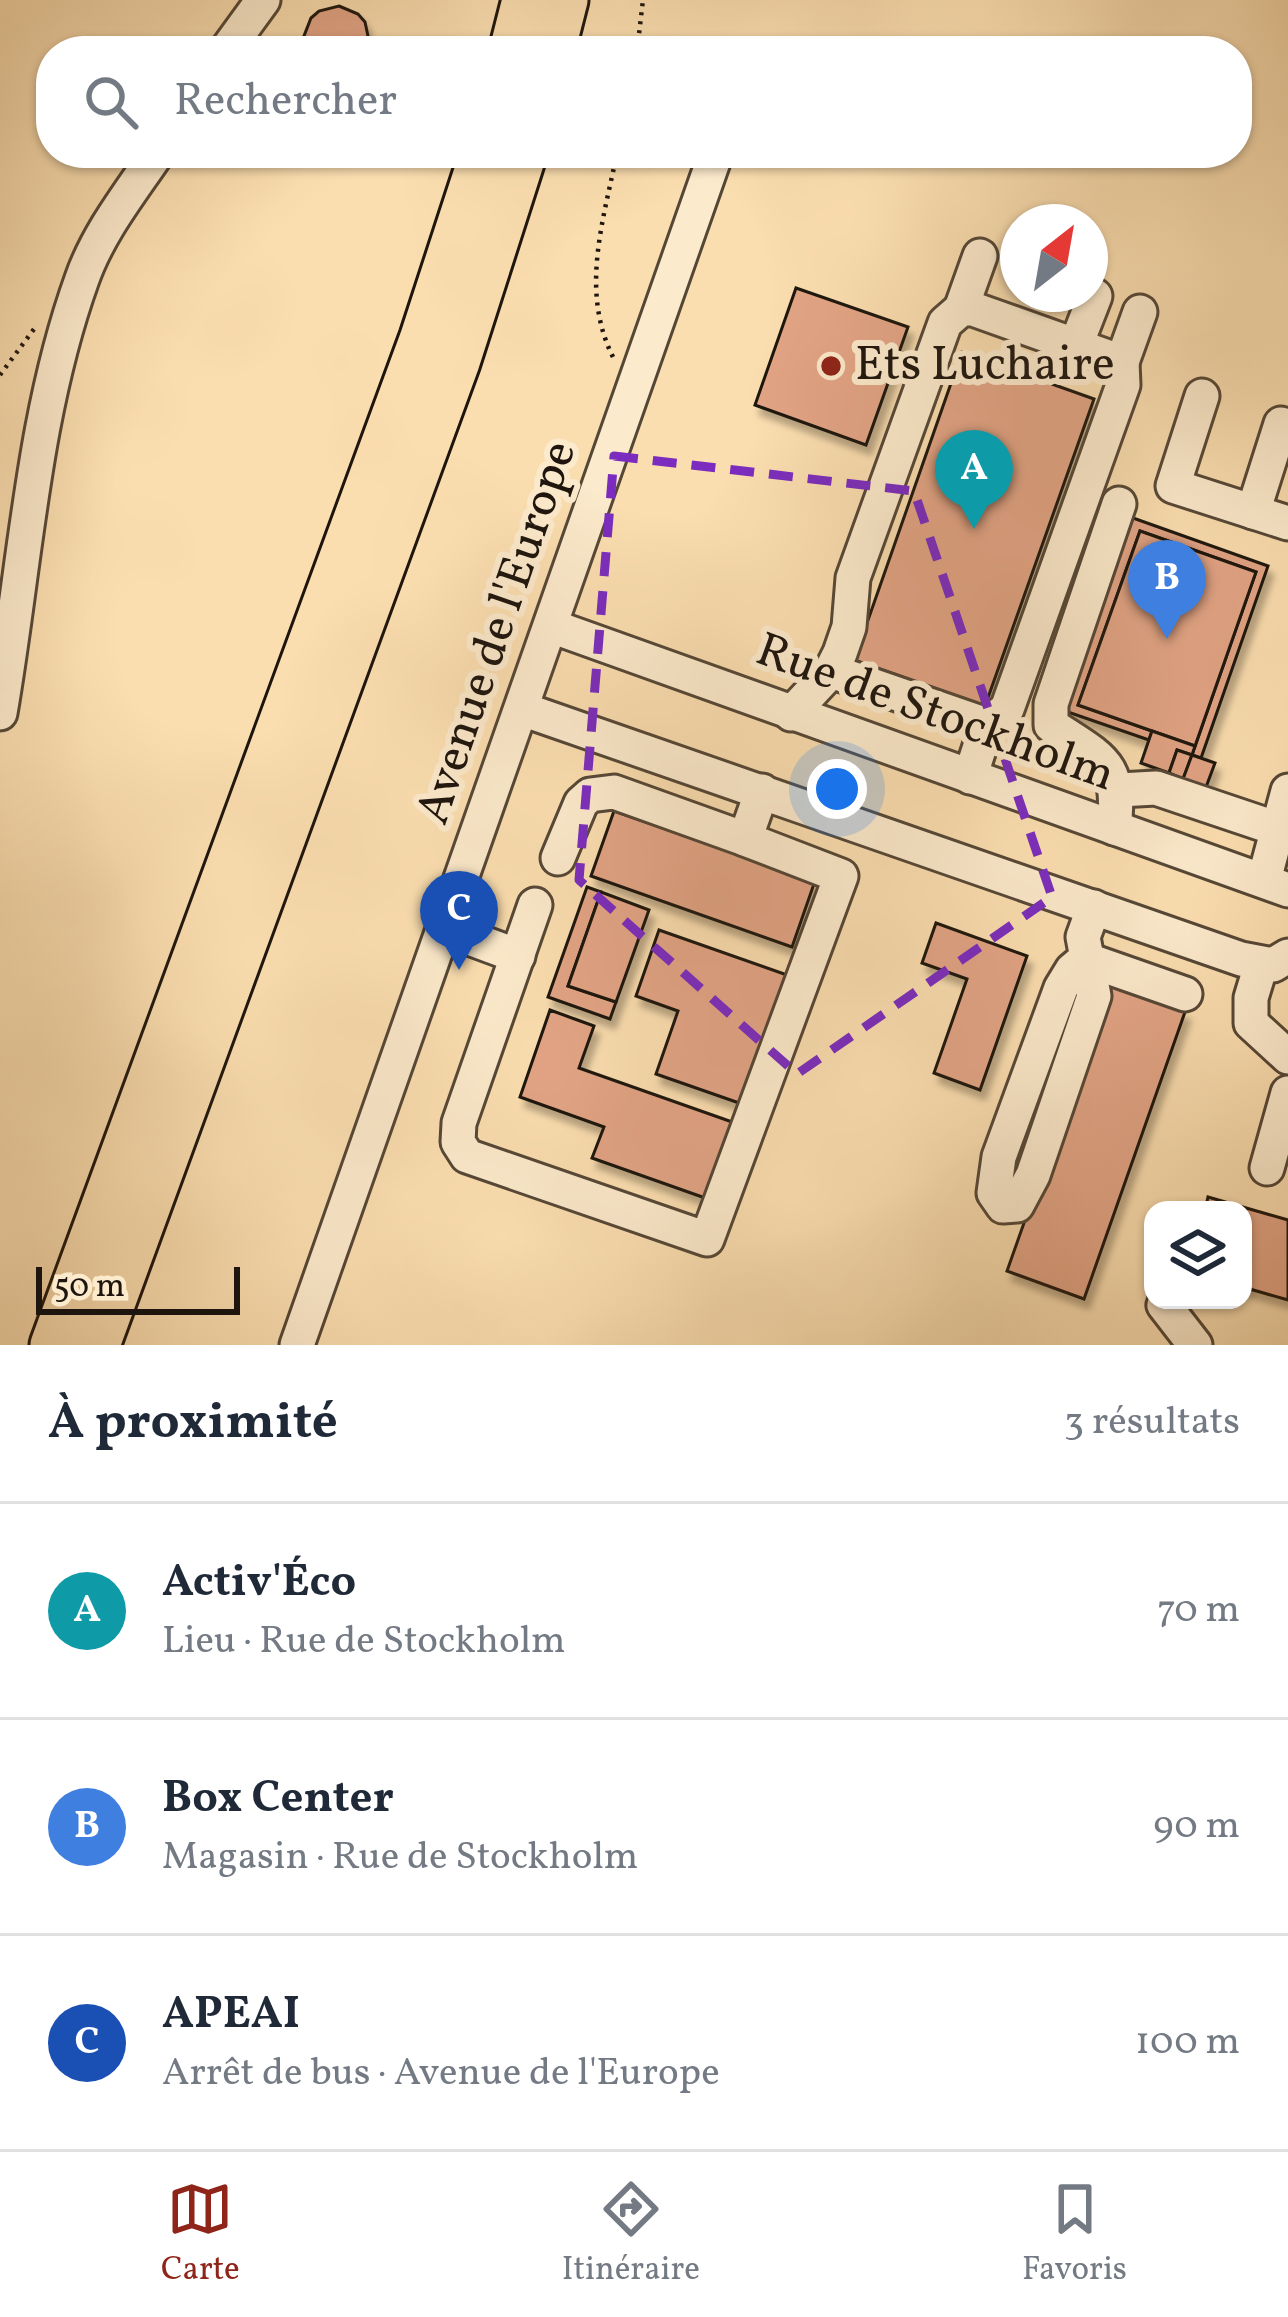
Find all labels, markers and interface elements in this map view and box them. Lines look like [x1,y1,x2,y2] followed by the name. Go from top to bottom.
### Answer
[36,36,1252,168] search box
[78,69,144,135] icon: search
[174,71,397,134] text: Rechercher
[1000,204,1108,312] north arrow
[855,333,1115,400] place label: Ets Luchaire
[818,353,844,379] marker: Ets Luchaire
[935,430,1013,529] pin: A
[401,432,595,834] street label: Avenue de l'Europe
[1128,540,1206,639] pin: B
[746,618,1124,810] street label: Rue de Stockholm
[807,759,867,819] your location
[420,871,498,970] pin: C
[1144,1201,1252,1309] map controls
[1144,1201,1252,1309] button: layers
[36,1261,240,1314] scale bar
[54,1265,125,1311] text: 50 m
[48,1388,338,1459] text: À proximité
[1064,1396,1240,1450] text: 3 résultats
[162,1552,356,1615] text: Activ'Éco
[73,1584,101,1638] text: A
[1157,1584,1240,1638] text: 70 m
[162,1615,566,1669] text: Lieu · Rue de Stockholm
[162,1768,394,1831] text: Box Center
[74,1800,100,1854] text: B
[1153,1800,1240,1854] text: 90 m
[162,1831,638,1885] text: Magasin · Rue de Stockholm
[162,1984,300,2047] text: APEAI
[74,2016,100,2070] text: C
[1135,2016,1240,2070] text: 100 m
[162,2047,720,2101] text: Arrêt de bus · Avenue de l'Europe
[161,2176,240,2294] tab: Carte
[562,2176,700,2294] tab: Itinéraire
[1022,2176,1127,2294] tab: Favoris

